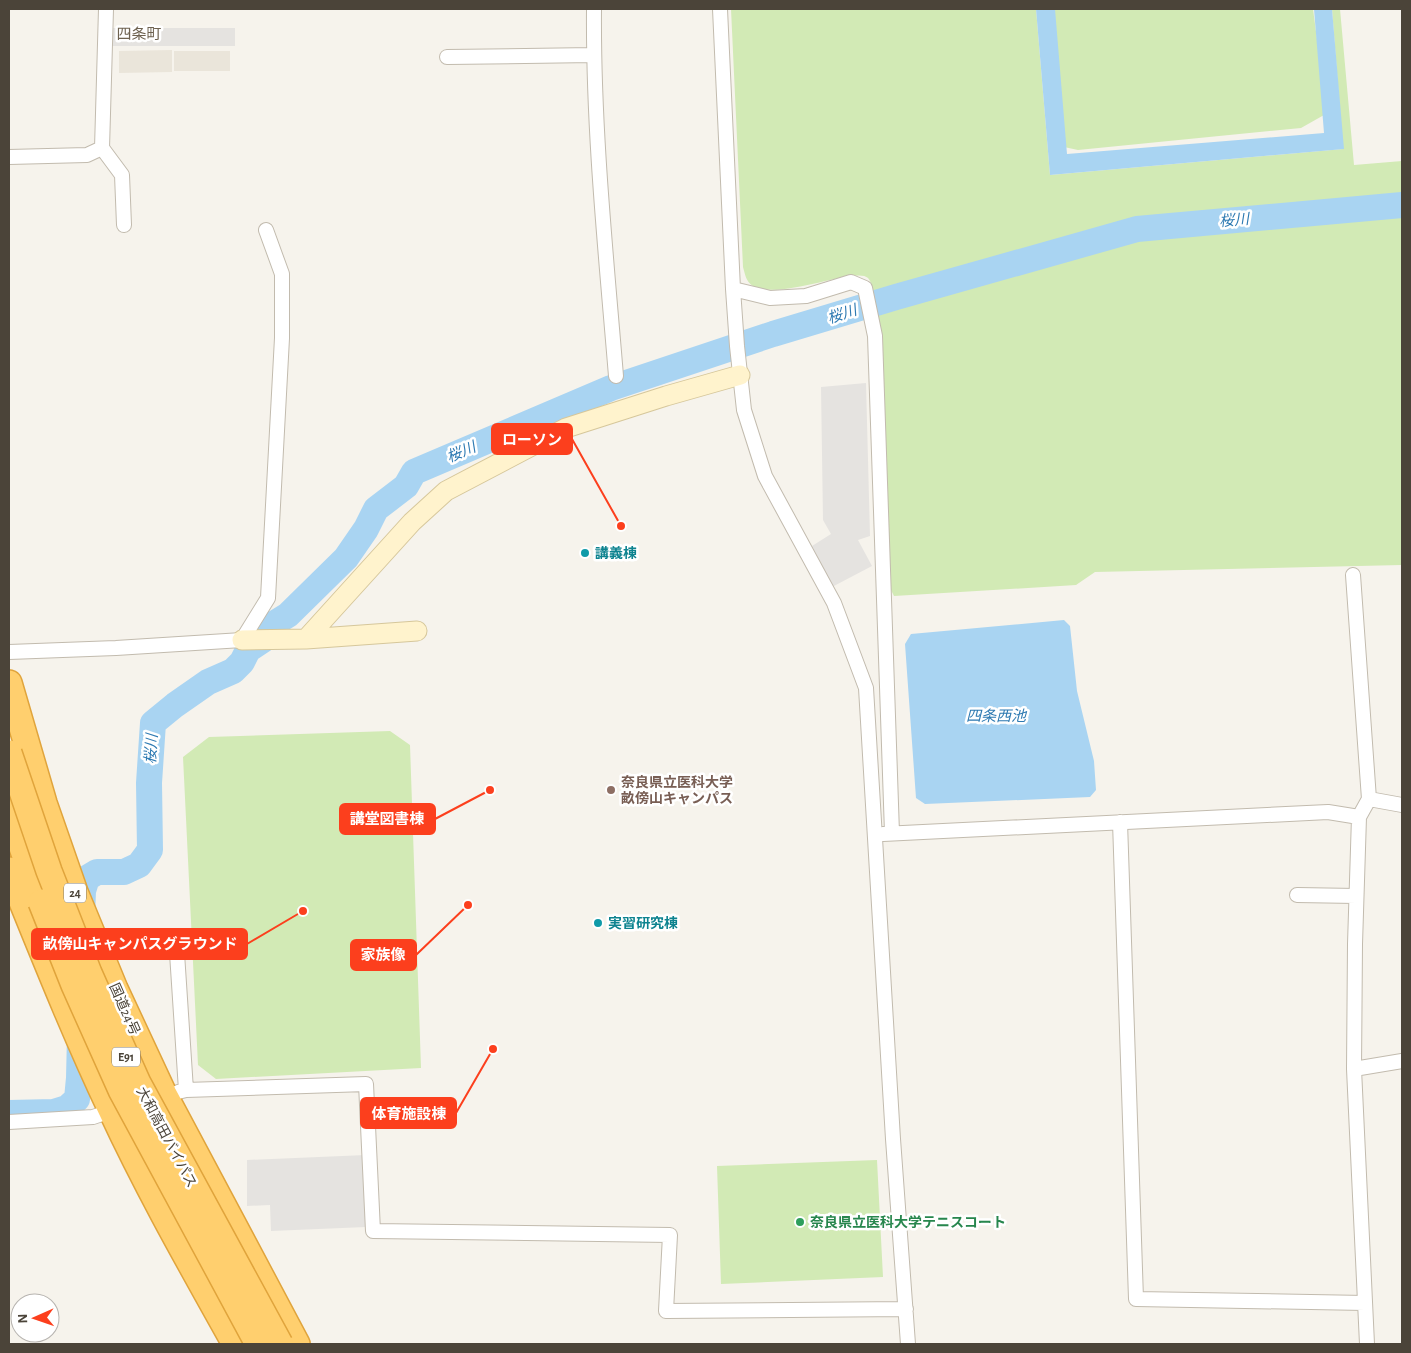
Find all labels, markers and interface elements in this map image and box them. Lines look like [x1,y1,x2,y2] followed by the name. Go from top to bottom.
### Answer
[116,26,162,42] district label: 四条町
[1218,211,1252,229] water label: 桜川
[825,301,861,326] water label: 桜川
[492,424,572,454] callout: ローソン
[502,433,562,448] text: ローソン
[444,438,480,465] water label: 桜川
[595,545,637,561] place label: 講義棟
[579,547,591,559] marker: 講義棟
[966,708,1028,724] water label: 四条西池
[142,731,160,765] water label: 桜川
[621,774,733,806] place label: 奈良県立医科大学 畝傍山キャンパス
[605,784,617,796] marker: 奈良県立医科大学 畝傍山キャンパス
[340,804,435,834] callout: 講堂図書棟
[349,810,425,827] text: 講堂図書棟
[64,884,86,902] road number: 24
[608,915,678,931] place label: 実習研究棟
[592,917,604,929] marker: 実習研究棟
[32,929,247,959] callout: 畝傍山キャンパスグラウンド
[42,936,238,952] text: 畝傍山キャンパスグラウンド
[351,940,416,970] callout: 家族像
[360,946,406,963] text: 家族像
[106,981,143,1037] street label: 国道24号
[112,1048,140,1066] road number: E91
[134,1084,199,1190] street label: 大和高田バイパス
[361,1098,456,1128] callout: 体育施設棟
[371,1105,447,1122] text: 体育施設棟
[810,1214,1006,1230] place label: 奈良県立医科大学テニスコート
[794,1216,806,1228] marker: 奈良県立医科大学テニスコート
[10,1293,60,1343] north arrow
[16,1313,30,1324] text: N

